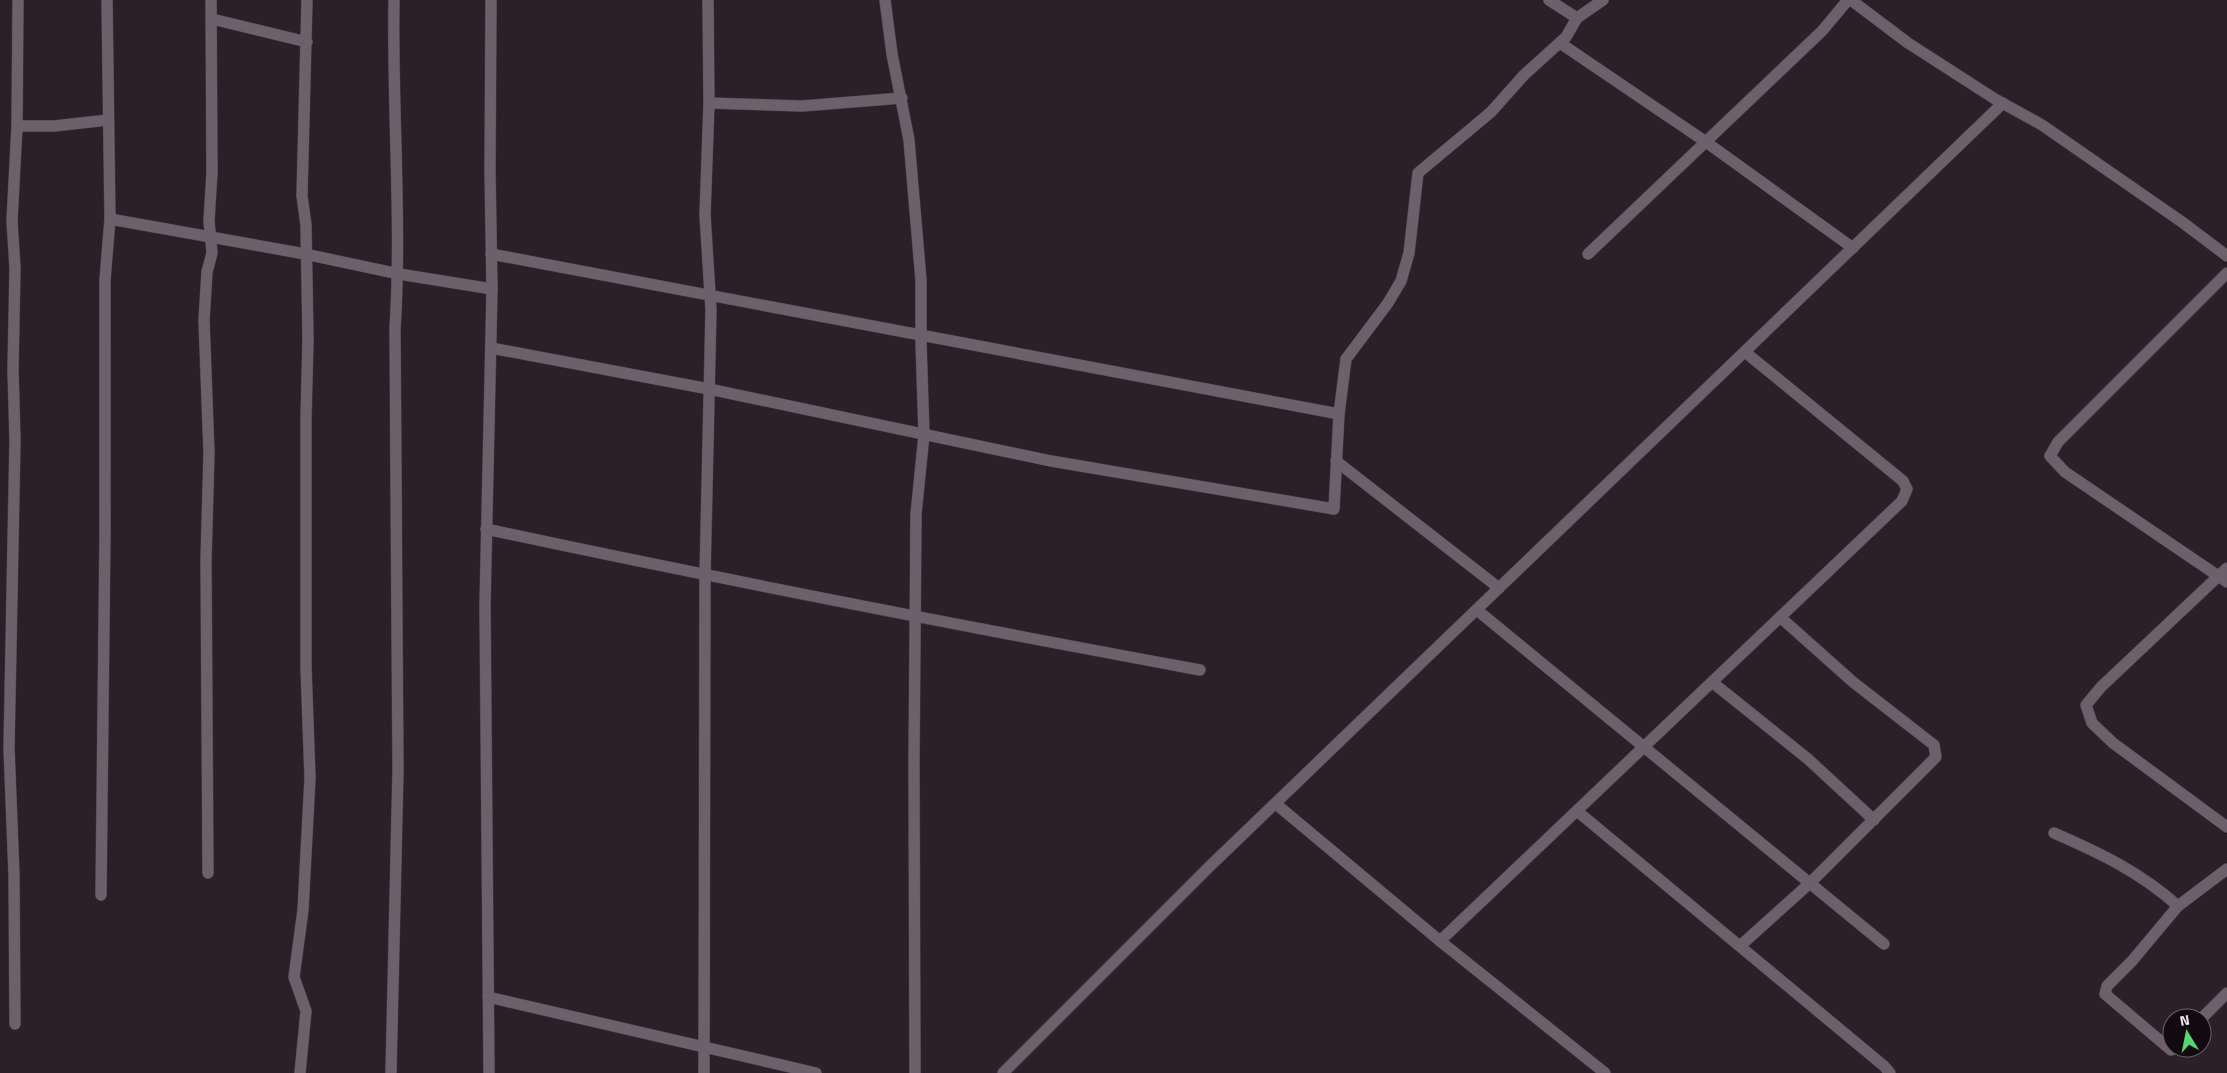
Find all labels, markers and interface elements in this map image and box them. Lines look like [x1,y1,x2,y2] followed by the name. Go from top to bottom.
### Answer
[2162,1008,2212,1058] north arrow
[2178,1009,2191,1031] text: N

